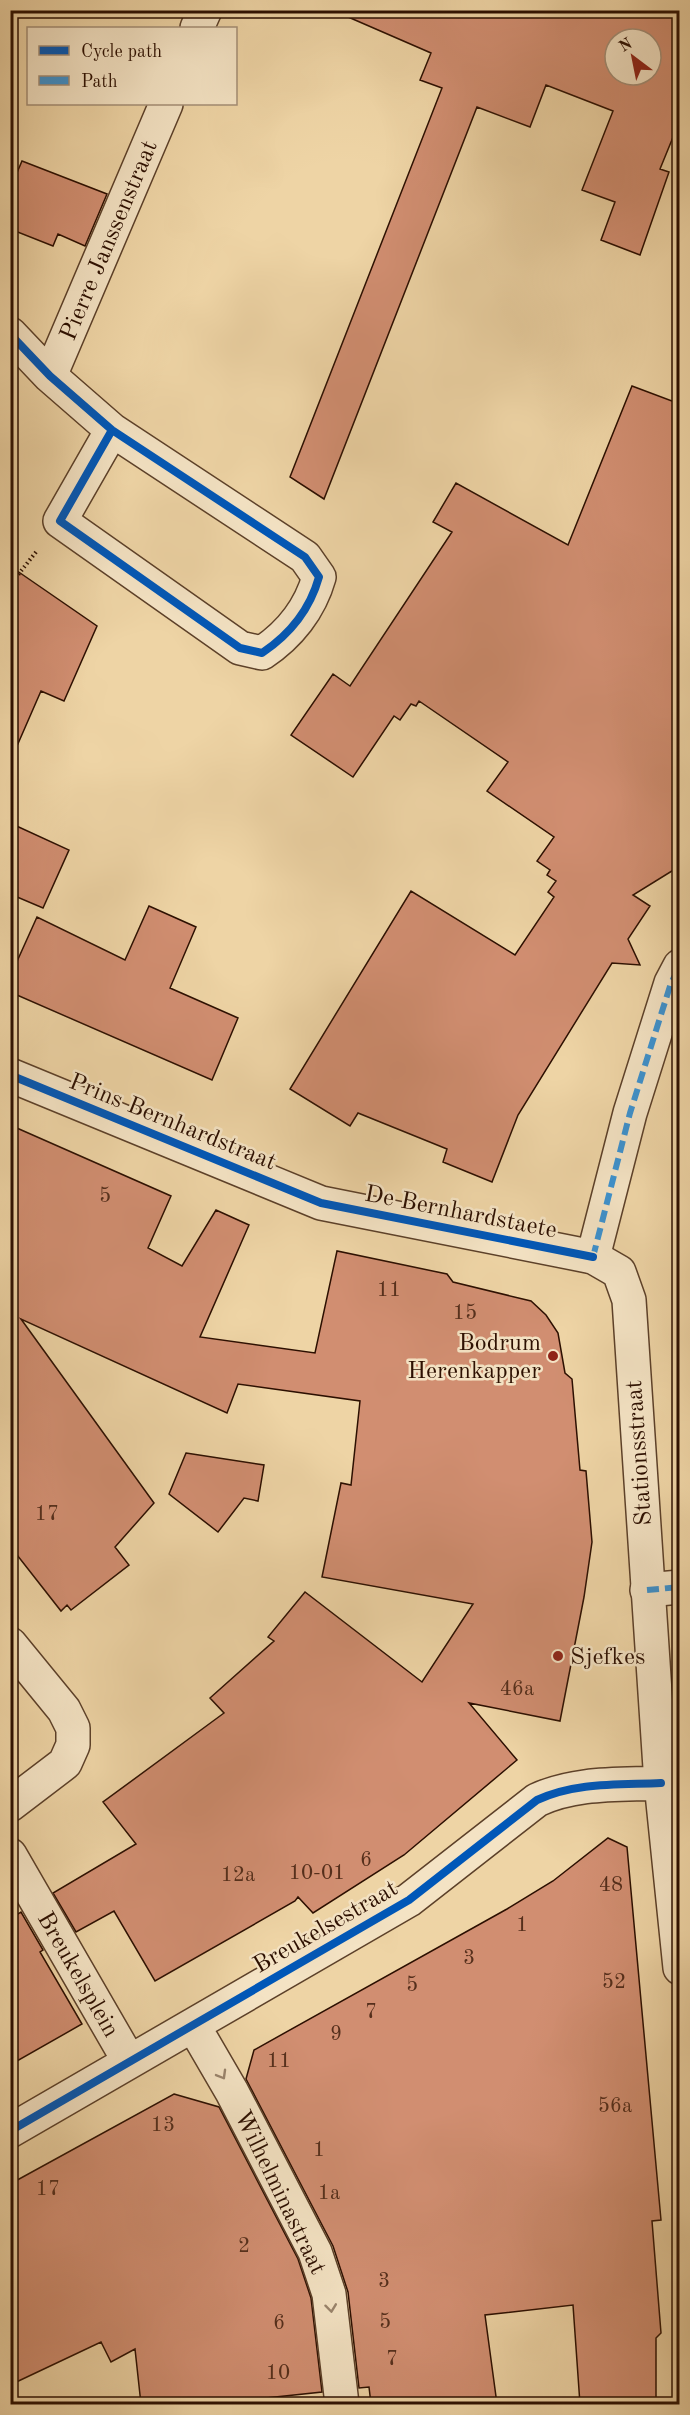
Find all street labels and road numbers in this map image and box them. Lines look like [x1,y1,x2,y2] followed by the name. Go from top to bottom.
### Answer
[57,137,163,344] street label: Pierre Janssenstraat
[65,1070,279,1175] street label: Prins Bernhardstraat
[362,1183,559,1243] street label: De Bernhardstaete
[623,1379,657,1527] street label: Stationsstraat
[250,1877,402,1979] street label: Breukelsestraat
[32,1908,123,2042] street label: Breukelsplein
[229,2107,329,2279] street label: Wilhelminastraat

